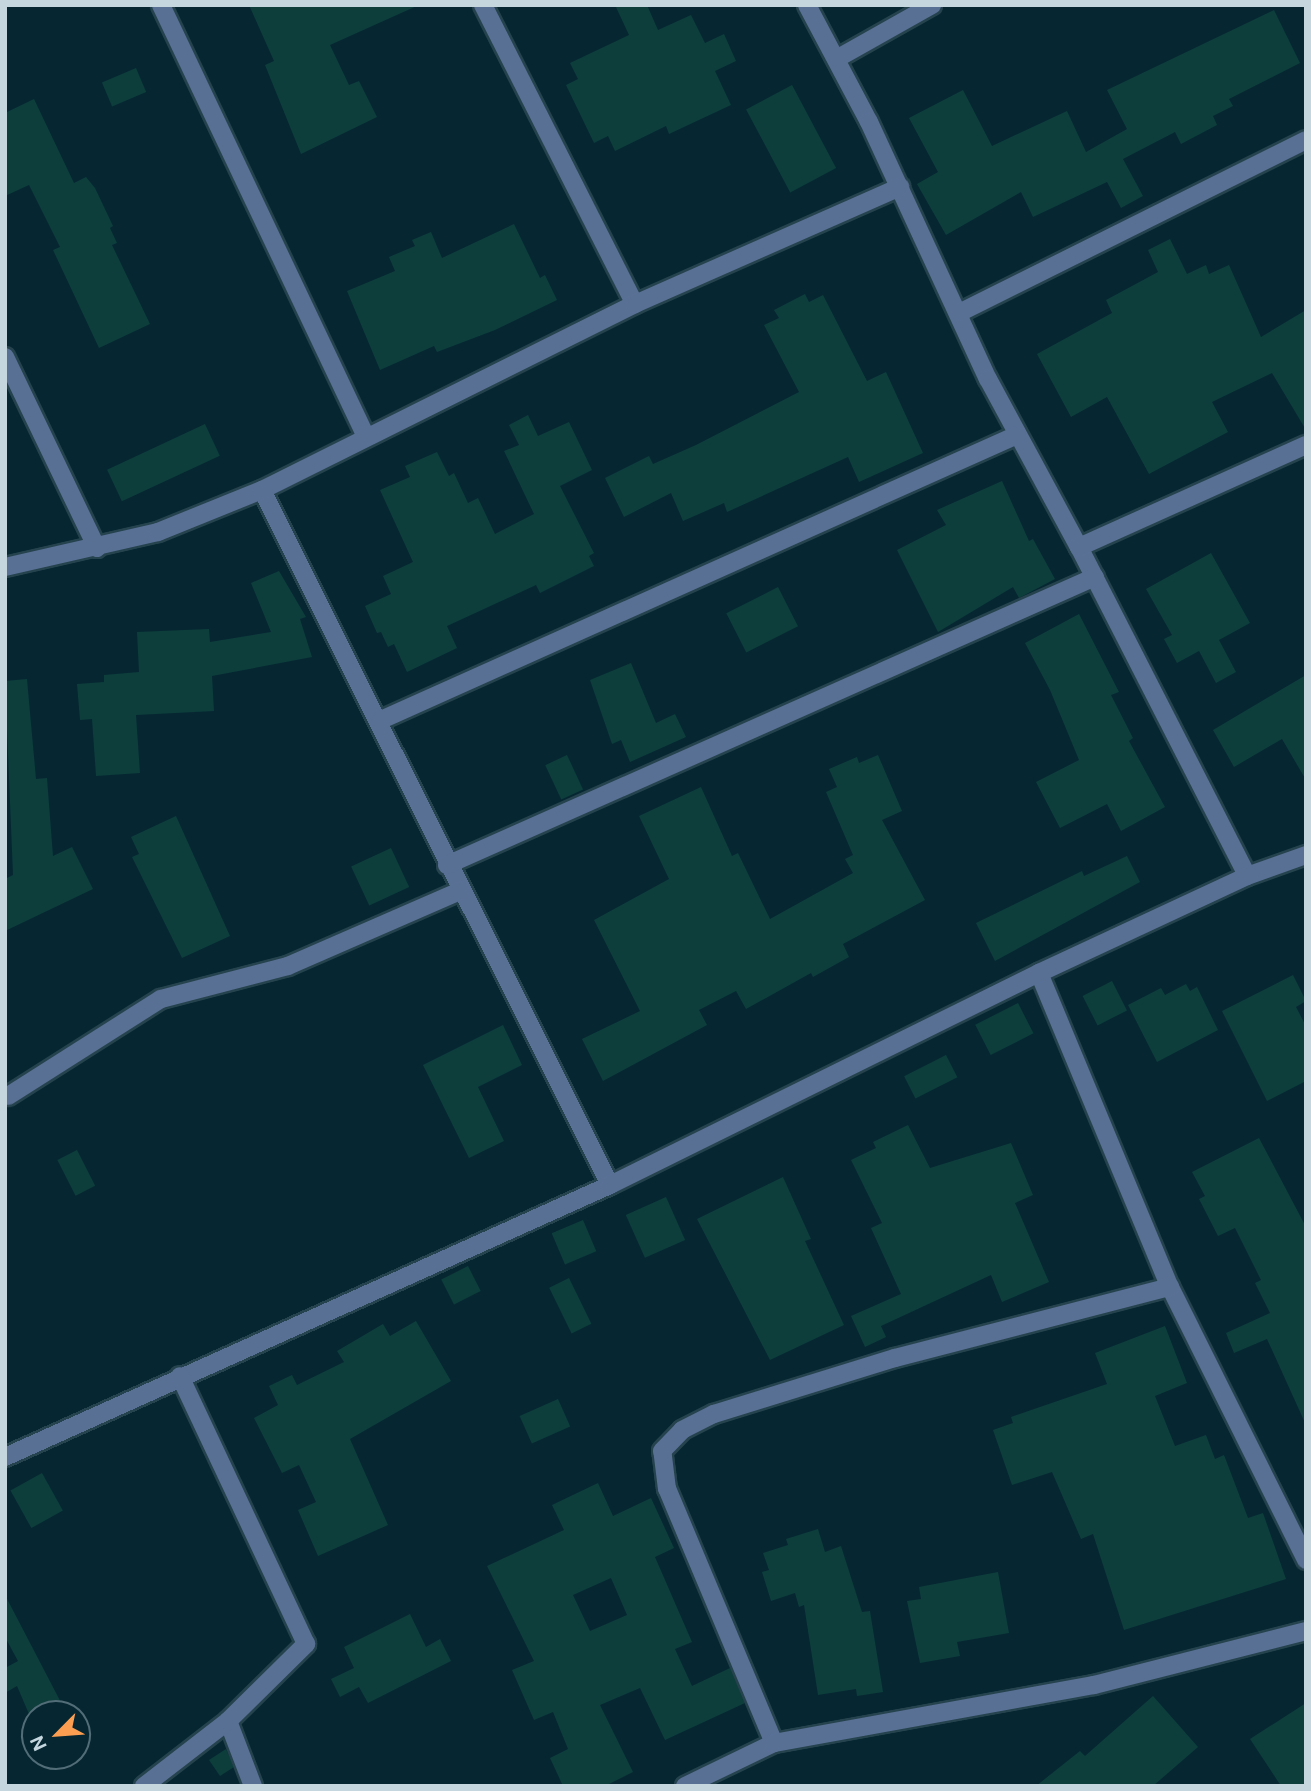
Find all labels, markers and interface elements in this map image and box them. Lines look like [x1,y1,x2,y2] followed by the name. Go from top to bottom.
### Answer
[21,1700,91,1770] north arrow
[24,1732,53,1755] text: N

